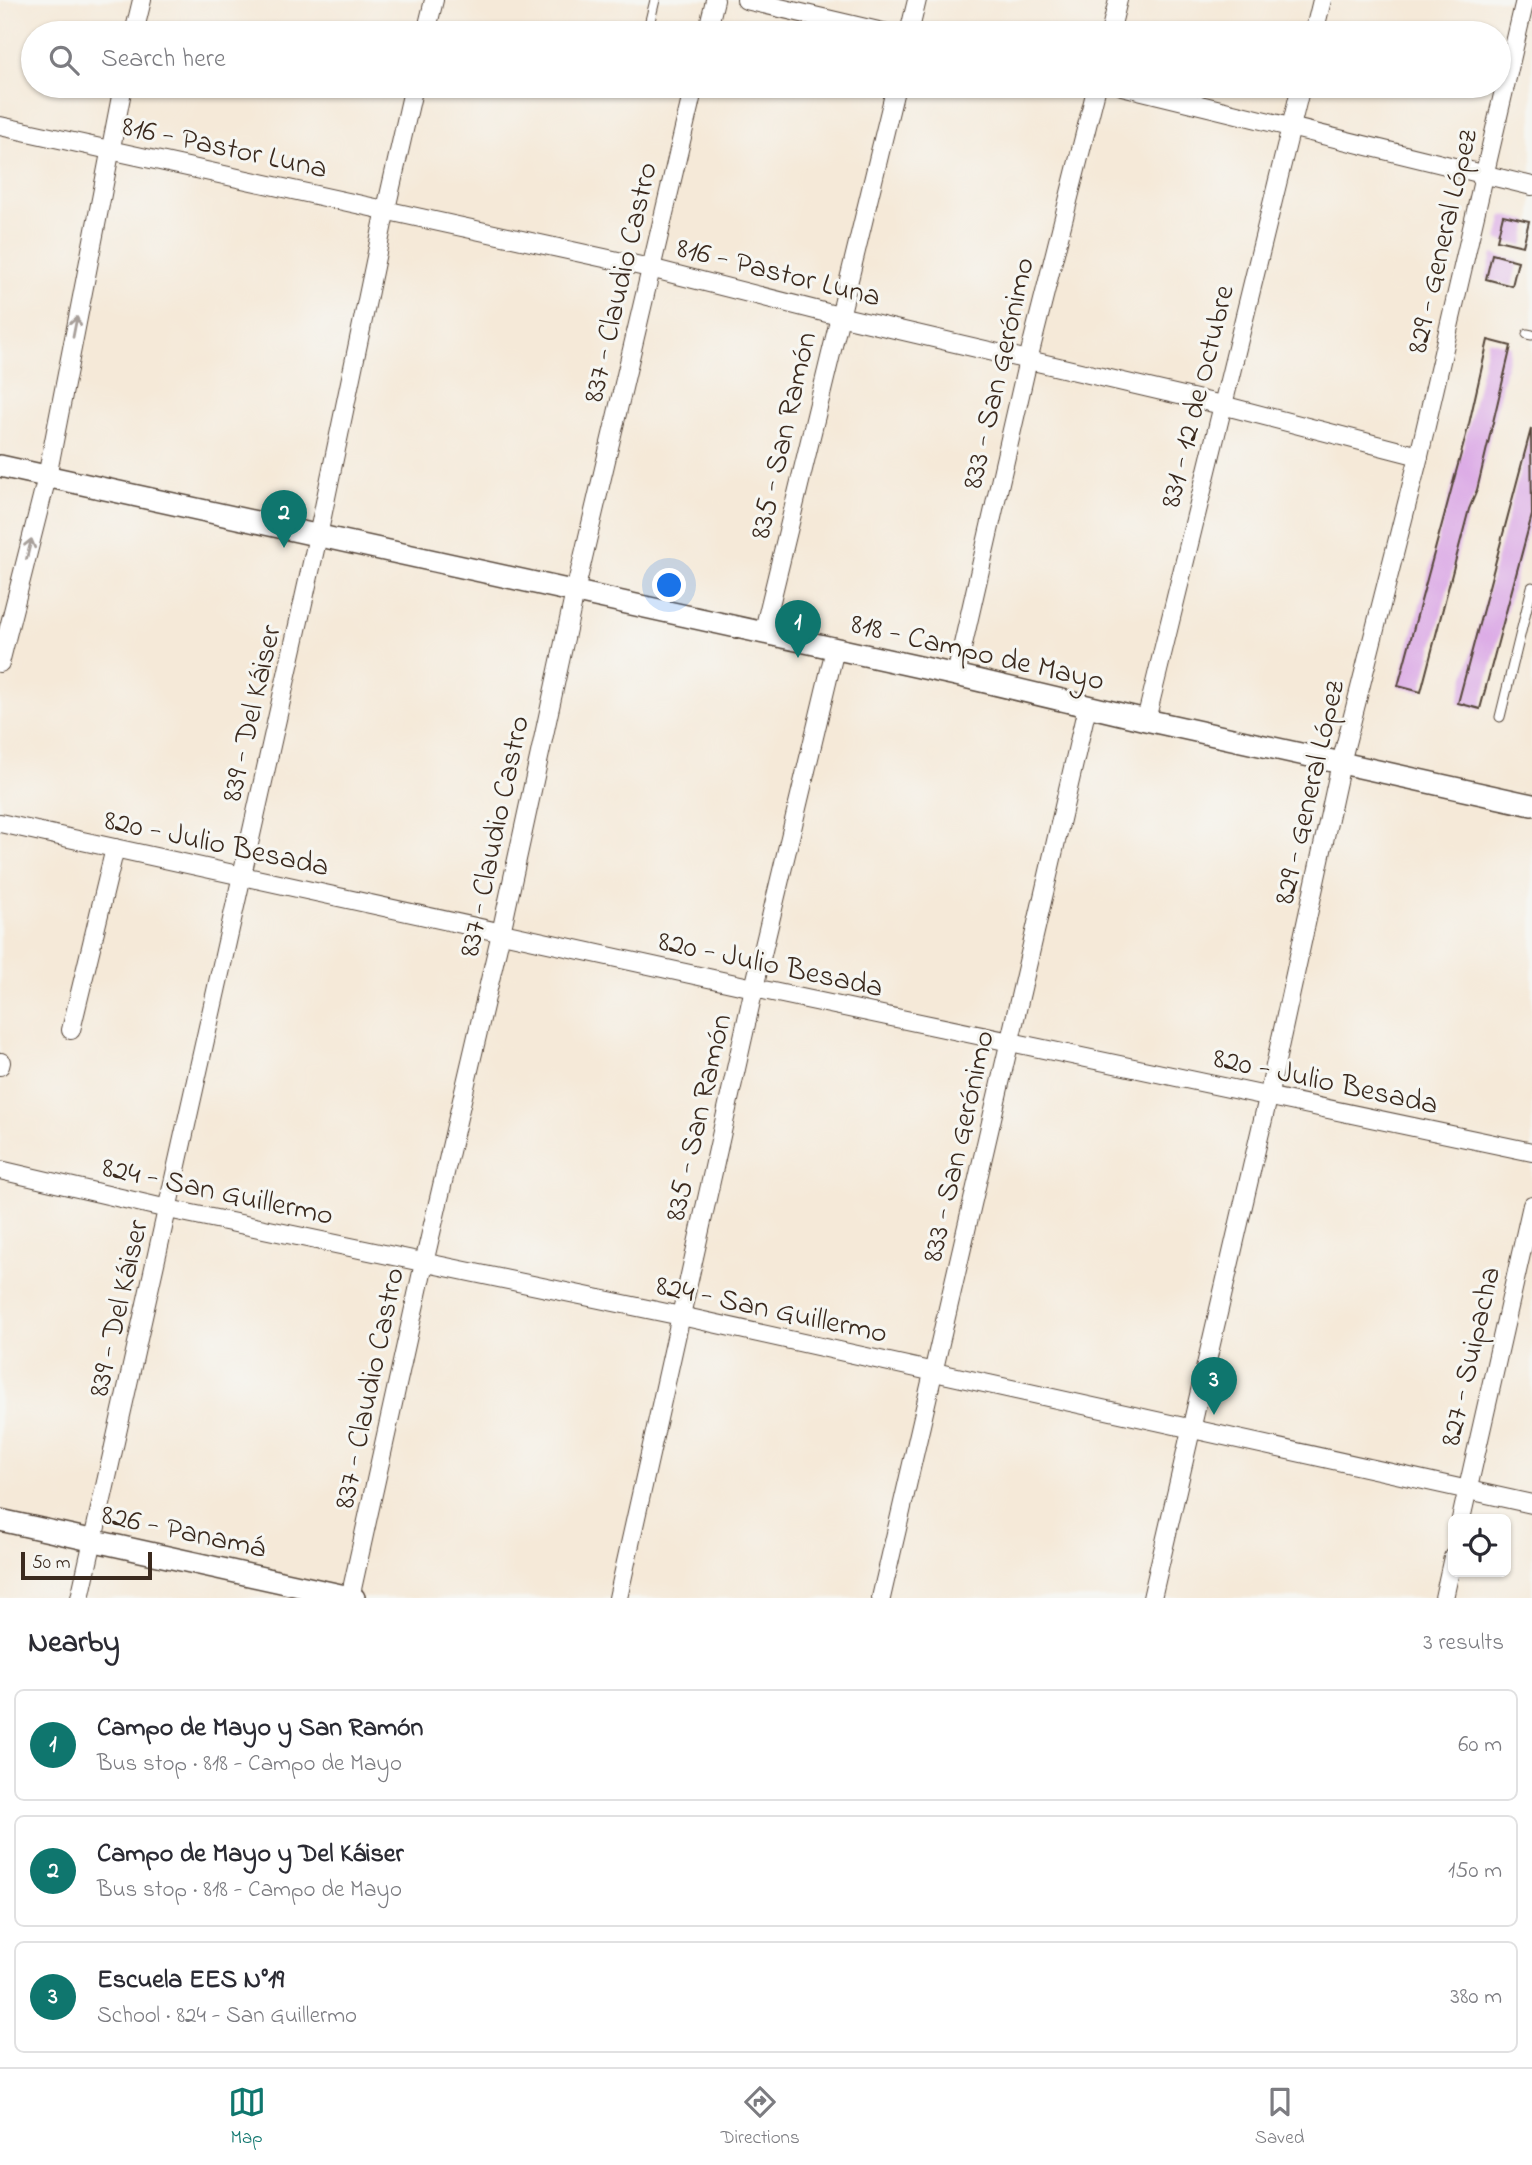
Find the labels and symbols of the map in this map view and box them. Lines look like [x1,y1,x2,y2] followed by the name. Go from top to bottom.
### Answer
[118,106,331,192] street label: 816 - Pastor Luna
[1397,125,1491,358] street label: 829 - General López
[573,158,671,407] street label: 837 - Claudio Castro
[672,227,885,321] street label: 816 - Pastor Luna
[952,254,1048,494] street label: 833 - San Gerónimo
[1150,280,1248,513] street label: 831 - 12 de Octubre
[69,316,83,339] one-way arrow
[740,328,830,544] street label: 835 - San Ramón
[261,490,307,548] pin: 2
[23,539,36,561] one-way arrow
[652,568,686,602] your location
[775,600,821,658] pin: 1
[846,603,1108,704] street label: 818 - Campo de Mayo
[211,620,295,806] street label: 839 - Del Káiser
[1264,676,1358,909] street label: 829 - General López
[449,712,543,961] street label: 837 - Claudio Castro
[100,800,333,890] street label: 820 - Julio Besada
[654,921,887,1011] street label: 820 - Julio Besada
[655,1010,745,1226] street label: 835 - San Ramón
[912,1027,1008,1267] street label: 833 - San Gerónimo
[1209,1038,1442,1128] street label: 820 - Julio Besada
[98,1147,337,1239] street label: 824 - San Guillermo
[78,1215,162,1401] street label: 839 - Del Káiser
[1430,1263,1514,1451] street label: 827 - Suipacha
[324,1264,418,1513] street label: 837 - Claudio Castro
[652,1265,891,1357] street label: 824 - San Guillermo
[1191,1357,1237,1415] pin: 3
[97,1494,270,1572] street label: 826 - Panamá
[21,1549,152,1581] scale bar

